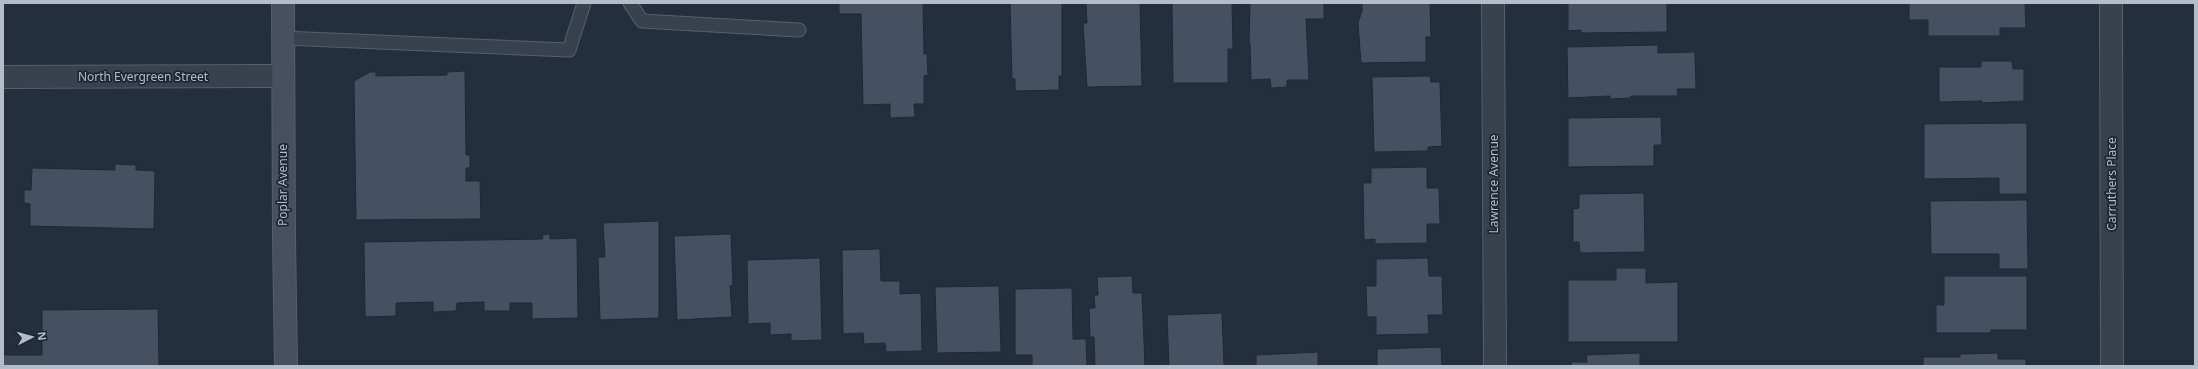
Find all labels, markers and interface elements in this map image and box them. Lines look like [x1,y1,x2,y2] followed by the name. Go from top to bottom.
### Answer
[78,68,209,85] street label: North Evergreen Street
[1485,134,1502,234] street label: Lawrence Avenue
[2103,137,2120,231] street label: Carruthers Place
[274,144,291,226] street label: Poplar Avenue
[12,317,52,357] north arrow
[35,331,50,341] text: N

